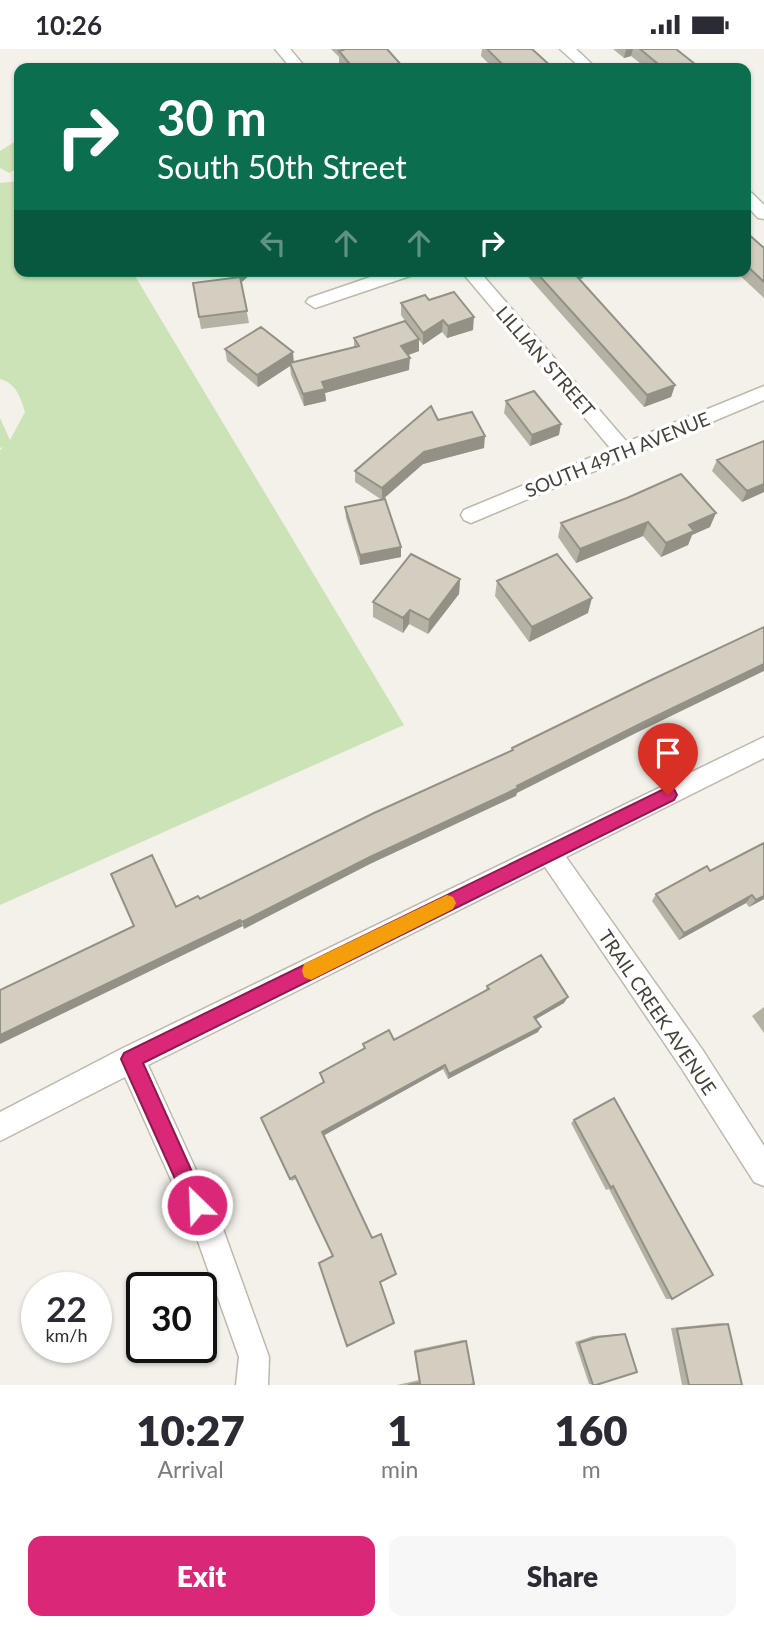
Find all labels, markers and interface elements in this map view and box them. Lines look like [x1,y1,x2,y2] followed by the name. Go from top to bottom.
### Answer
[35,9,102,41] text: 10:26
[157,88,267,146] text: 30 m
[42,91,133,182] icon: right
[157,147,407,186] text: South 50th Street
[254,224,292,262] icon: left
[327,224,365,262] icon: ahead
[400,224,438,262] icon: ahead
[473,224,511,262] icon: right
[492,301,600,421] street label: LILLIAN STREET
[521,406,713,502] street label: SOUTH 49TH AVENUE
[638,723,698,795] pin
[649,734,687,772] icon: arrive
[594,925,722,1099] street label: TRAIL CREEK AVENUE
[160,1168,234,1242] position arrow
[126,1272,217,1363] speed limit sign: 30
[46,1287,87,1329] text: 22
[45,1324,88,1346] text: km/h
[136,1405,245,1455] text: 10:27
[388,1405,412,1455] text: 1
[555,1405,628,1455] text: 160
[157,1455,224,1483] text: Arrival
[381,1455,418,1483] text: min
[582,1455,601,1483] text: m
[28,1536,375,1616] button: Exit
[389,1536,736,1616] button: Share

